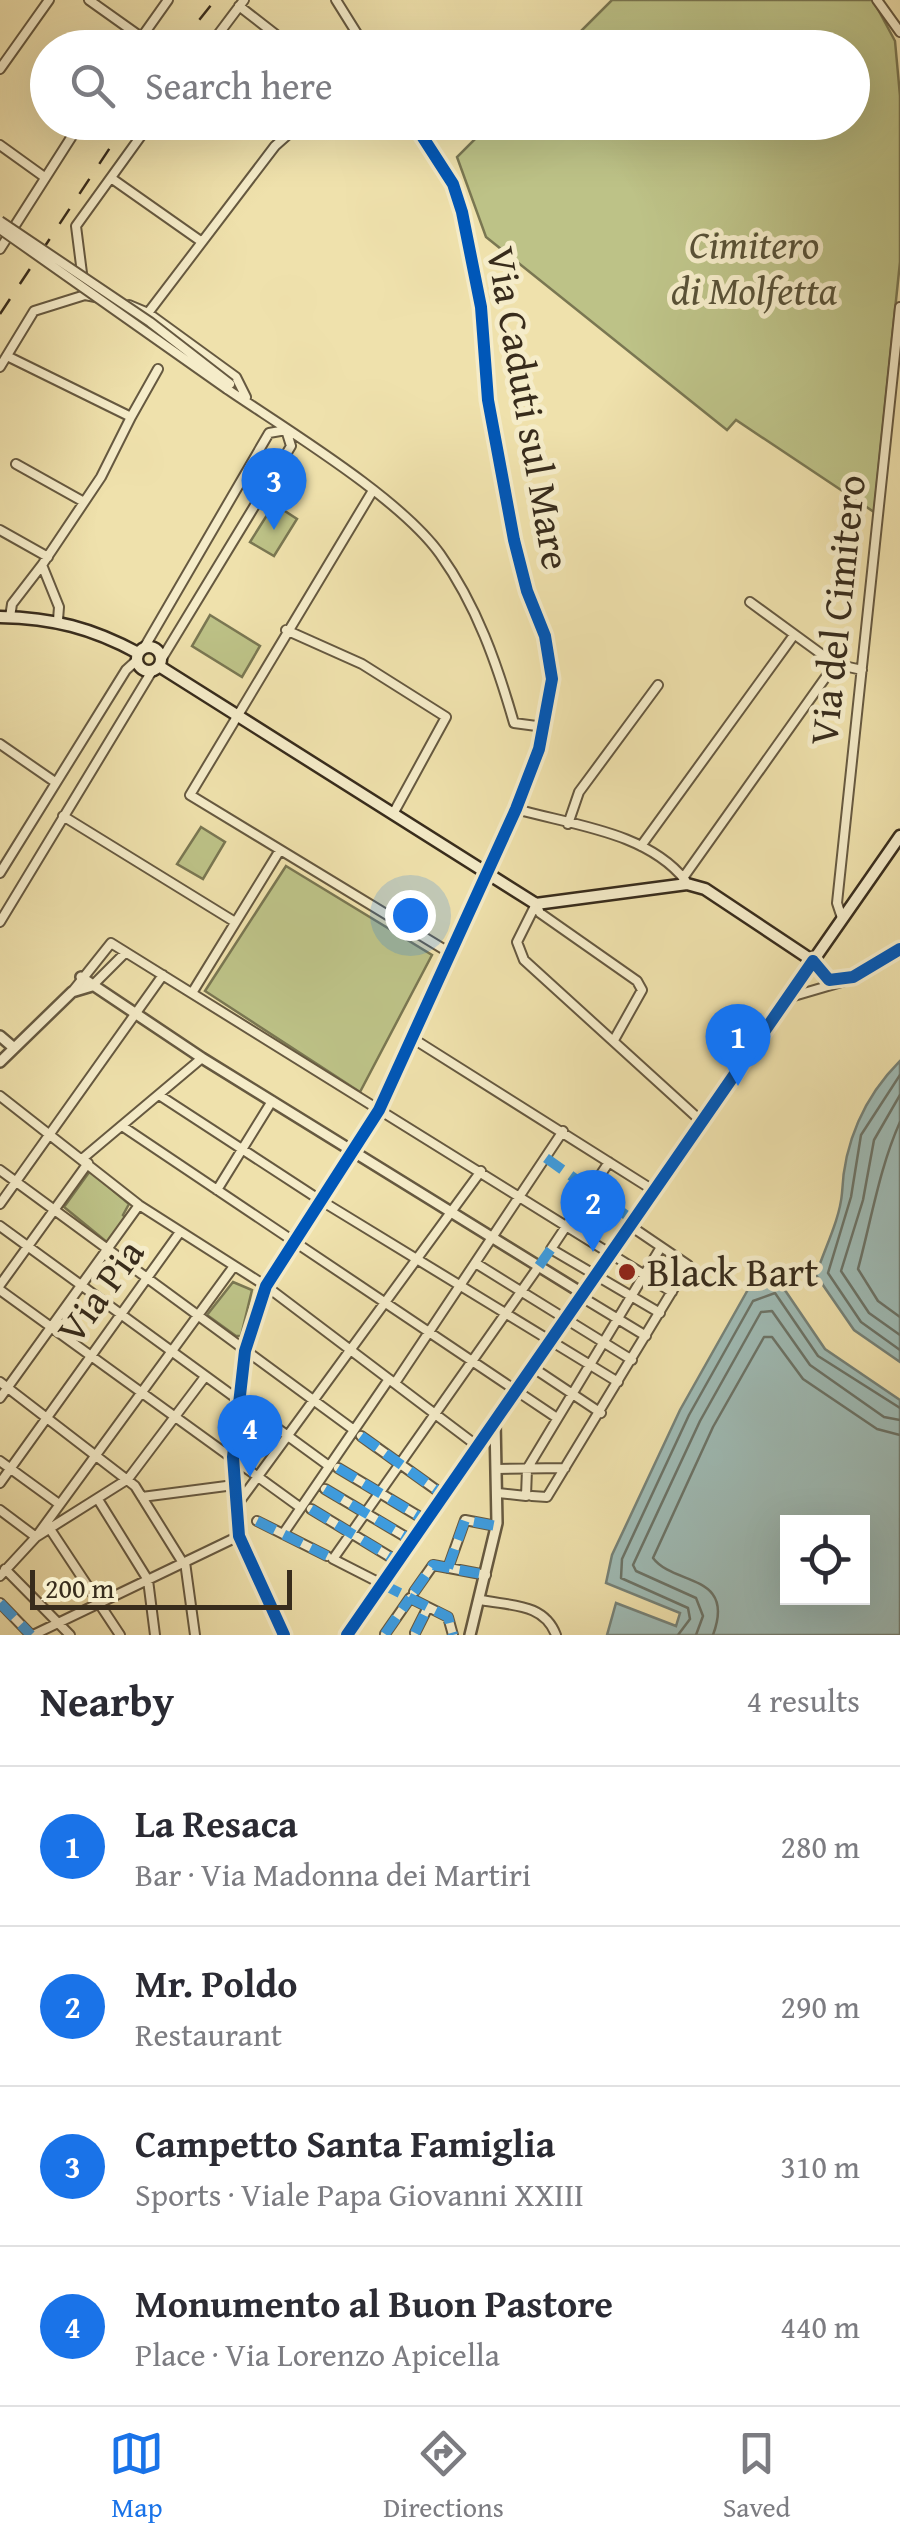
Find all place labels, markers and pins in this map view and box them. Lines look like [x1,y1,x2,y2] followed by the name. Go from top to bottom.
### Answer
[242,448,306,530] pin: 3
[706,1004,770,1086] pin: 1
[560,1170,626,1252] pin: 2
[647,1242,818,1301] place label: Black Bart
[616,1261,638,1283] marker: Black Bart
[218,1394,282,1477] pin: 4

